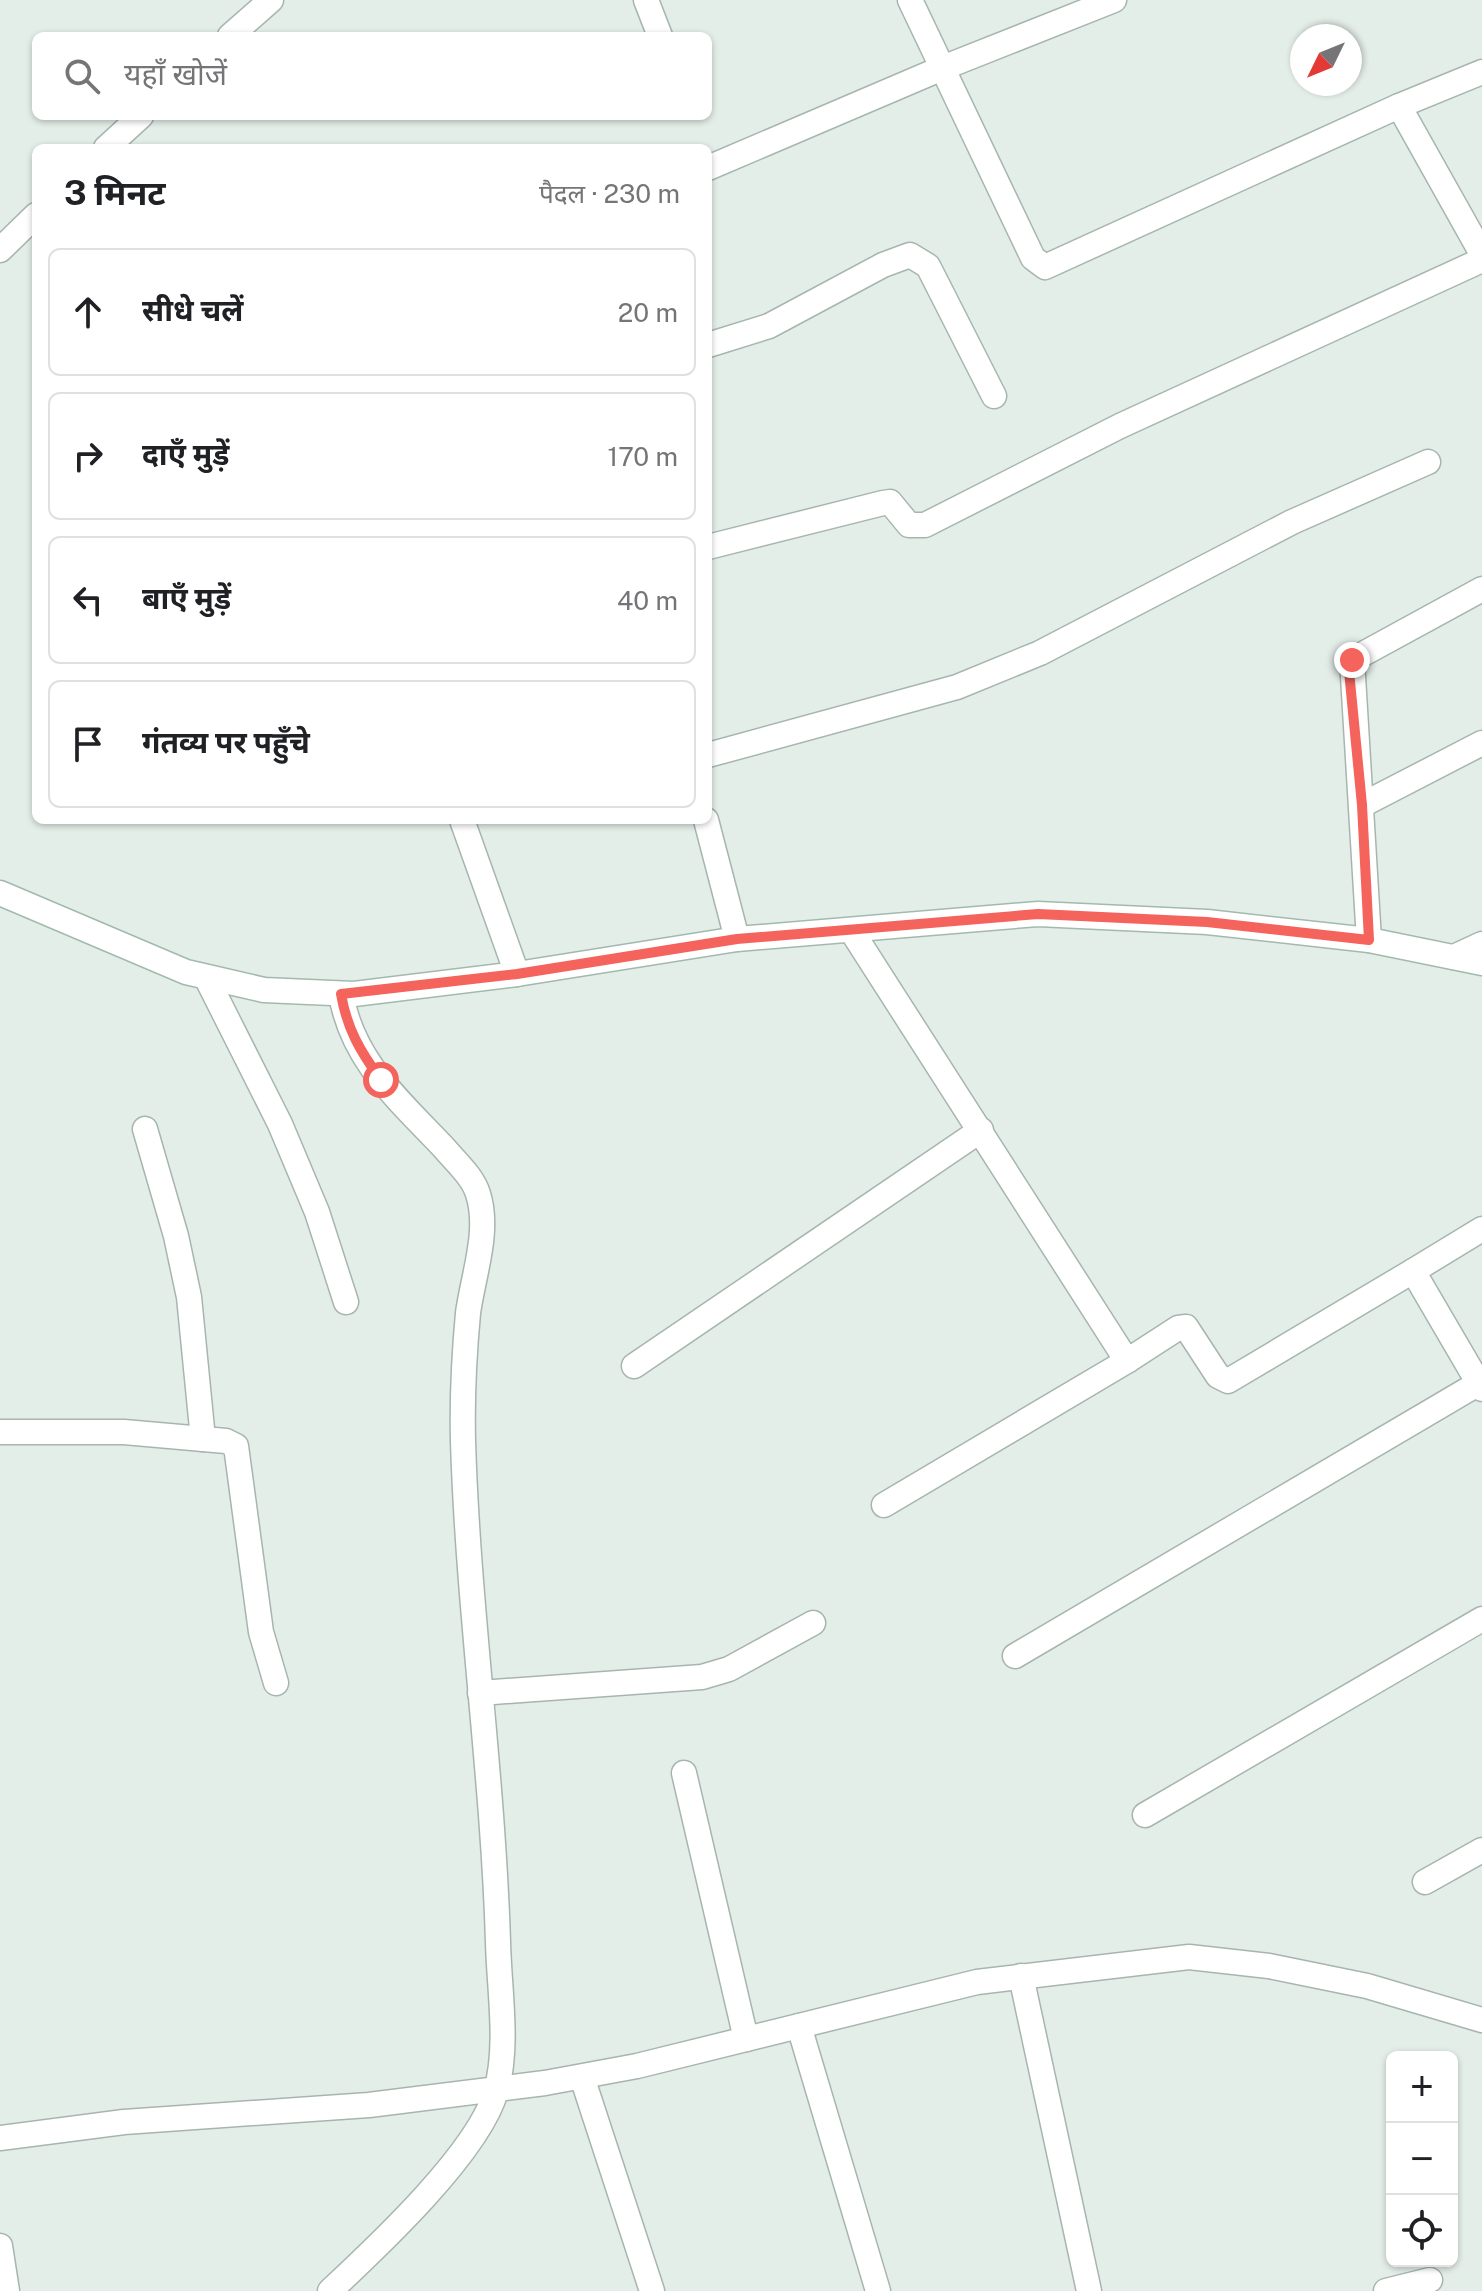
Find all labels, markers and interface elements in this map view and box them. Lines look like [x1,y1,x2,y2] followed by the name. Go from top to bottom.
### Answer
[1290,24,1362,96] north arrow
[32,32,712,120] search box
[60,54,104,98] icon: search
[124,56,227,92] text: यहाँ खोजें
[64,173,166,213] text: 3 मिनट
[539,178,680,209] text: पैदल · 230 m
[66,290,110,334] icon: ahead
[142,292,243,328] text: सीधे चलें
[618,297,678,328] text: 20 m
[66,434,110,478] icon: right
[142,436,229,472] text: दाएँ मुड़ें
[608,441,678,472] text: 170 m
[66,578,110,622] icon: left
[142,580,231,616] text: बाएँ मुड़ें
[617,585,678,616] text: 40 m
[1334,642,1370,678] route end
[66,722,110,766] icon: arrive
[142,724,310,760] text: गंतव्य पर पहुँचे
[363,1062,399,1098] route start
[1386,2051,1458,2267] map controls
[1386,2051,1458,2123] button: +
[1386,2123,1458,2195] button: −
[1386,2195,1458,2267] button: locate

